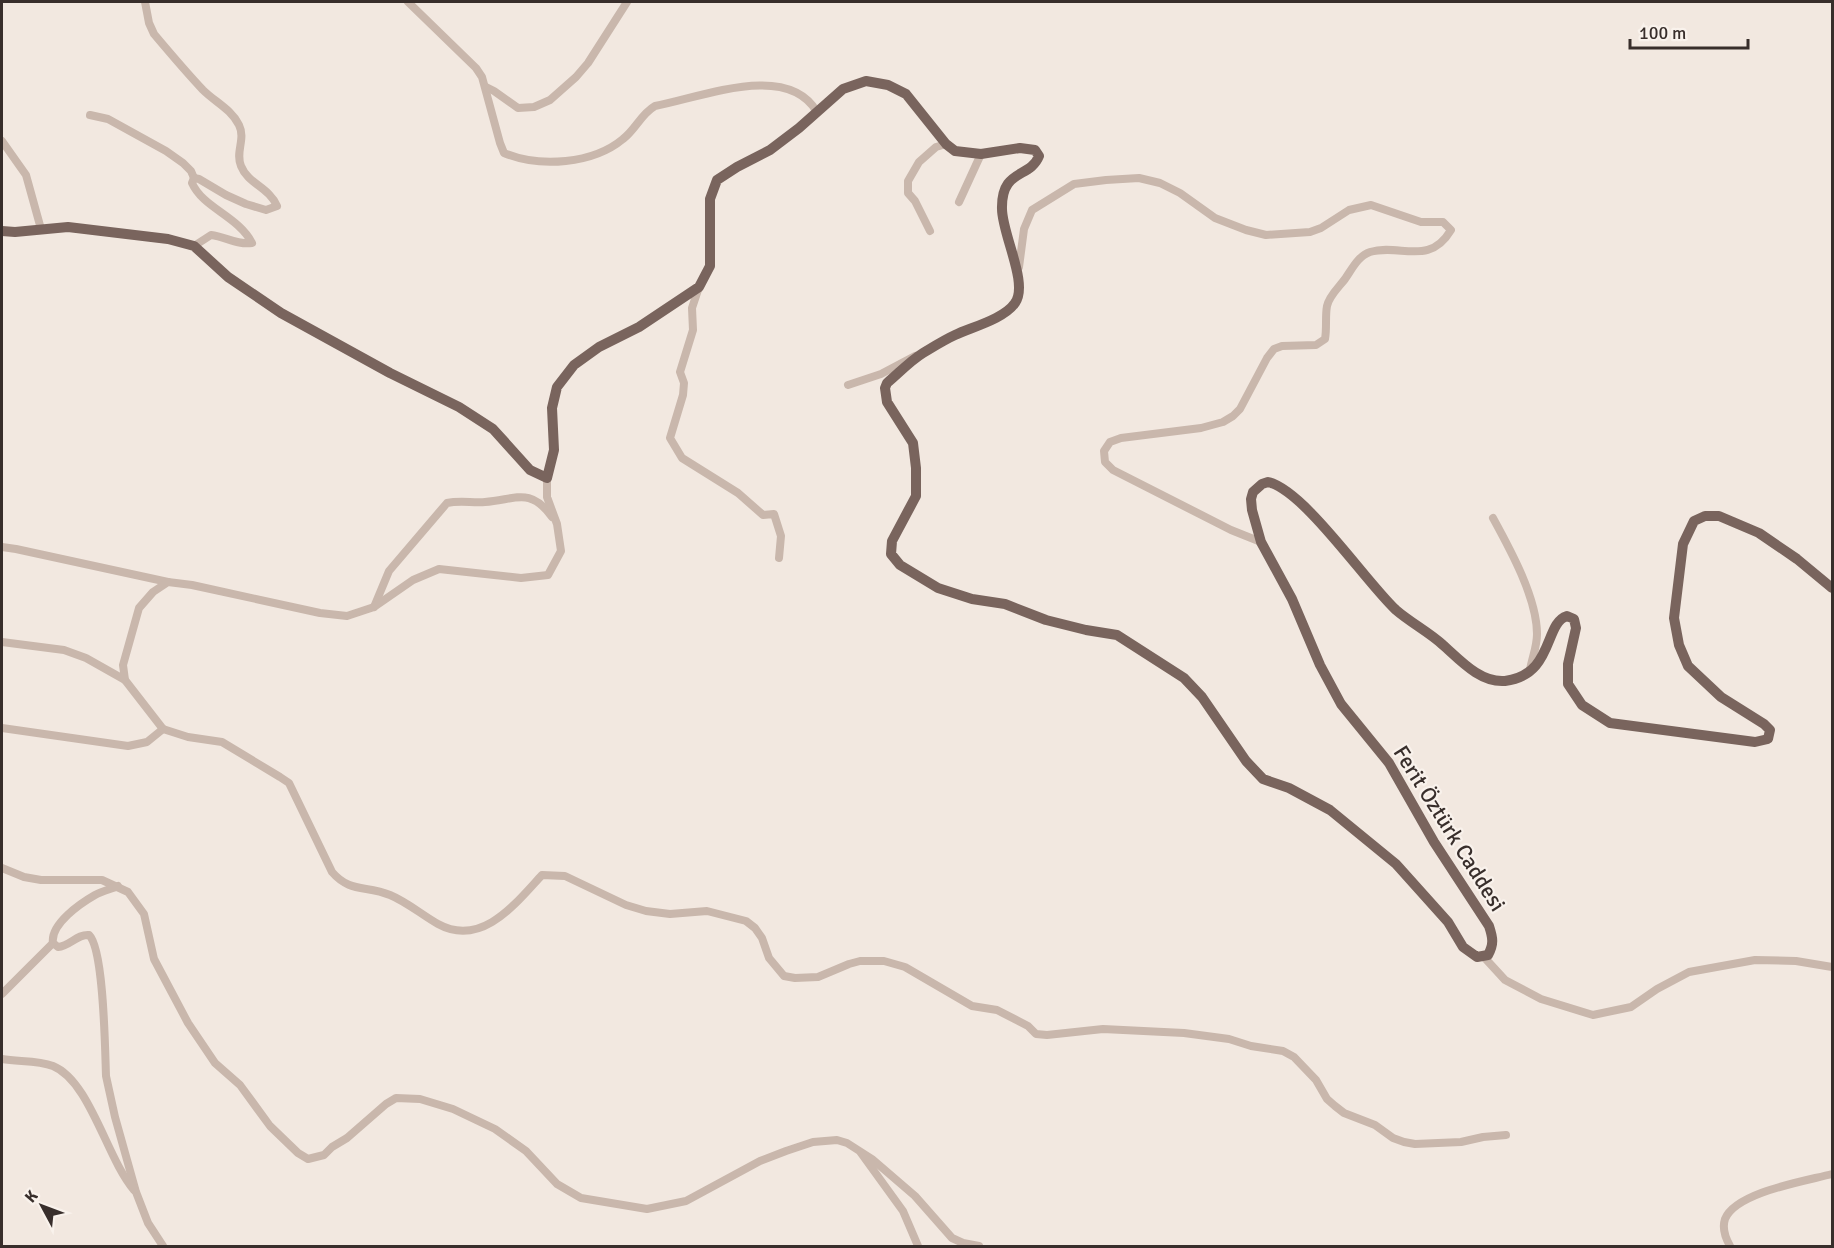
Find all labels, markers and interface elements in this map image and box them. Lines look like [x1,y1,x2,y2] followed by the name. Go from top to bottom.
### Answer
[1630,12,1748,50] scale bar
[1639,22,1686,44] text: 100 m
[1388,740,1512,916] street label: Ferit Öztürk Caddesi
[12,1176,72,1236] north arrow
[21,1186,42,1207] text: K

